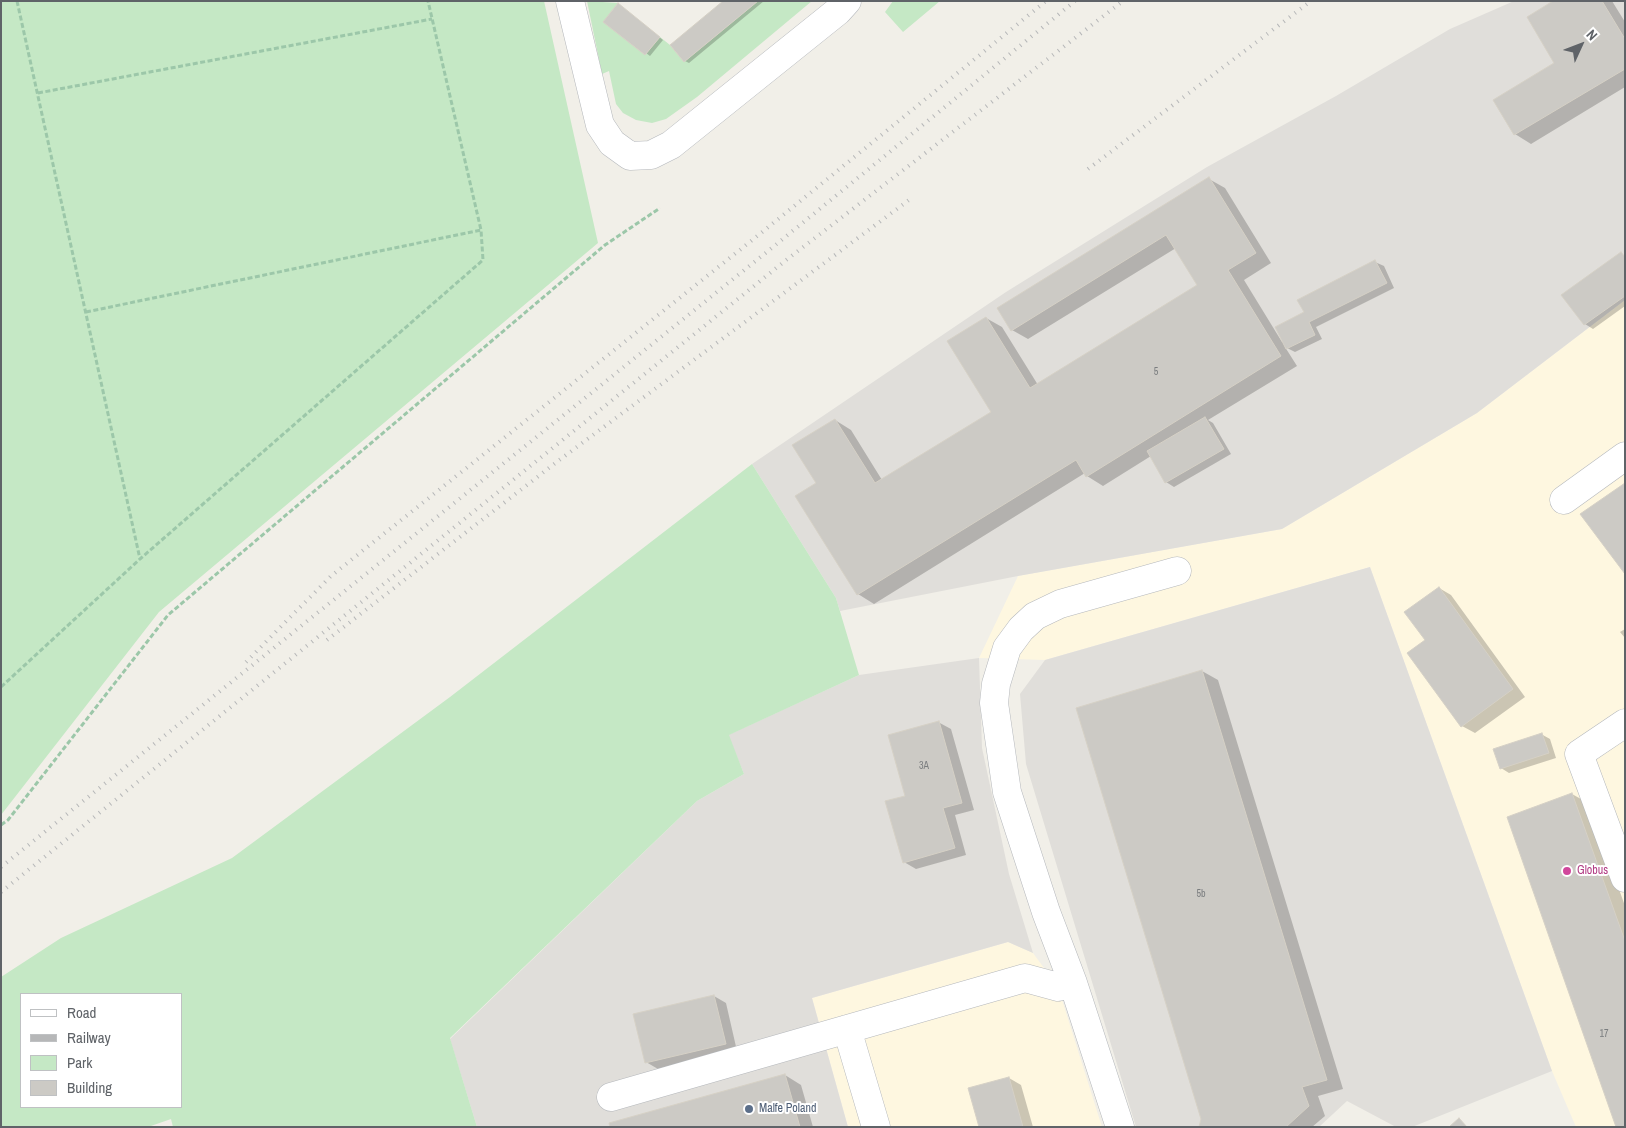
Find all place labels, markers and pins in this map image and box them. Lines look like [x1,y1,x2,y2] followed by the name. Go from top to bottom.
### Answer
[1577,864,1608,878] place label: Globus
[1561,865,1573,877] marker: Globus
[759,1102,816,1116] place label: Malfe Poland
[743,1103,755,1115] marker: Malfe Poland

